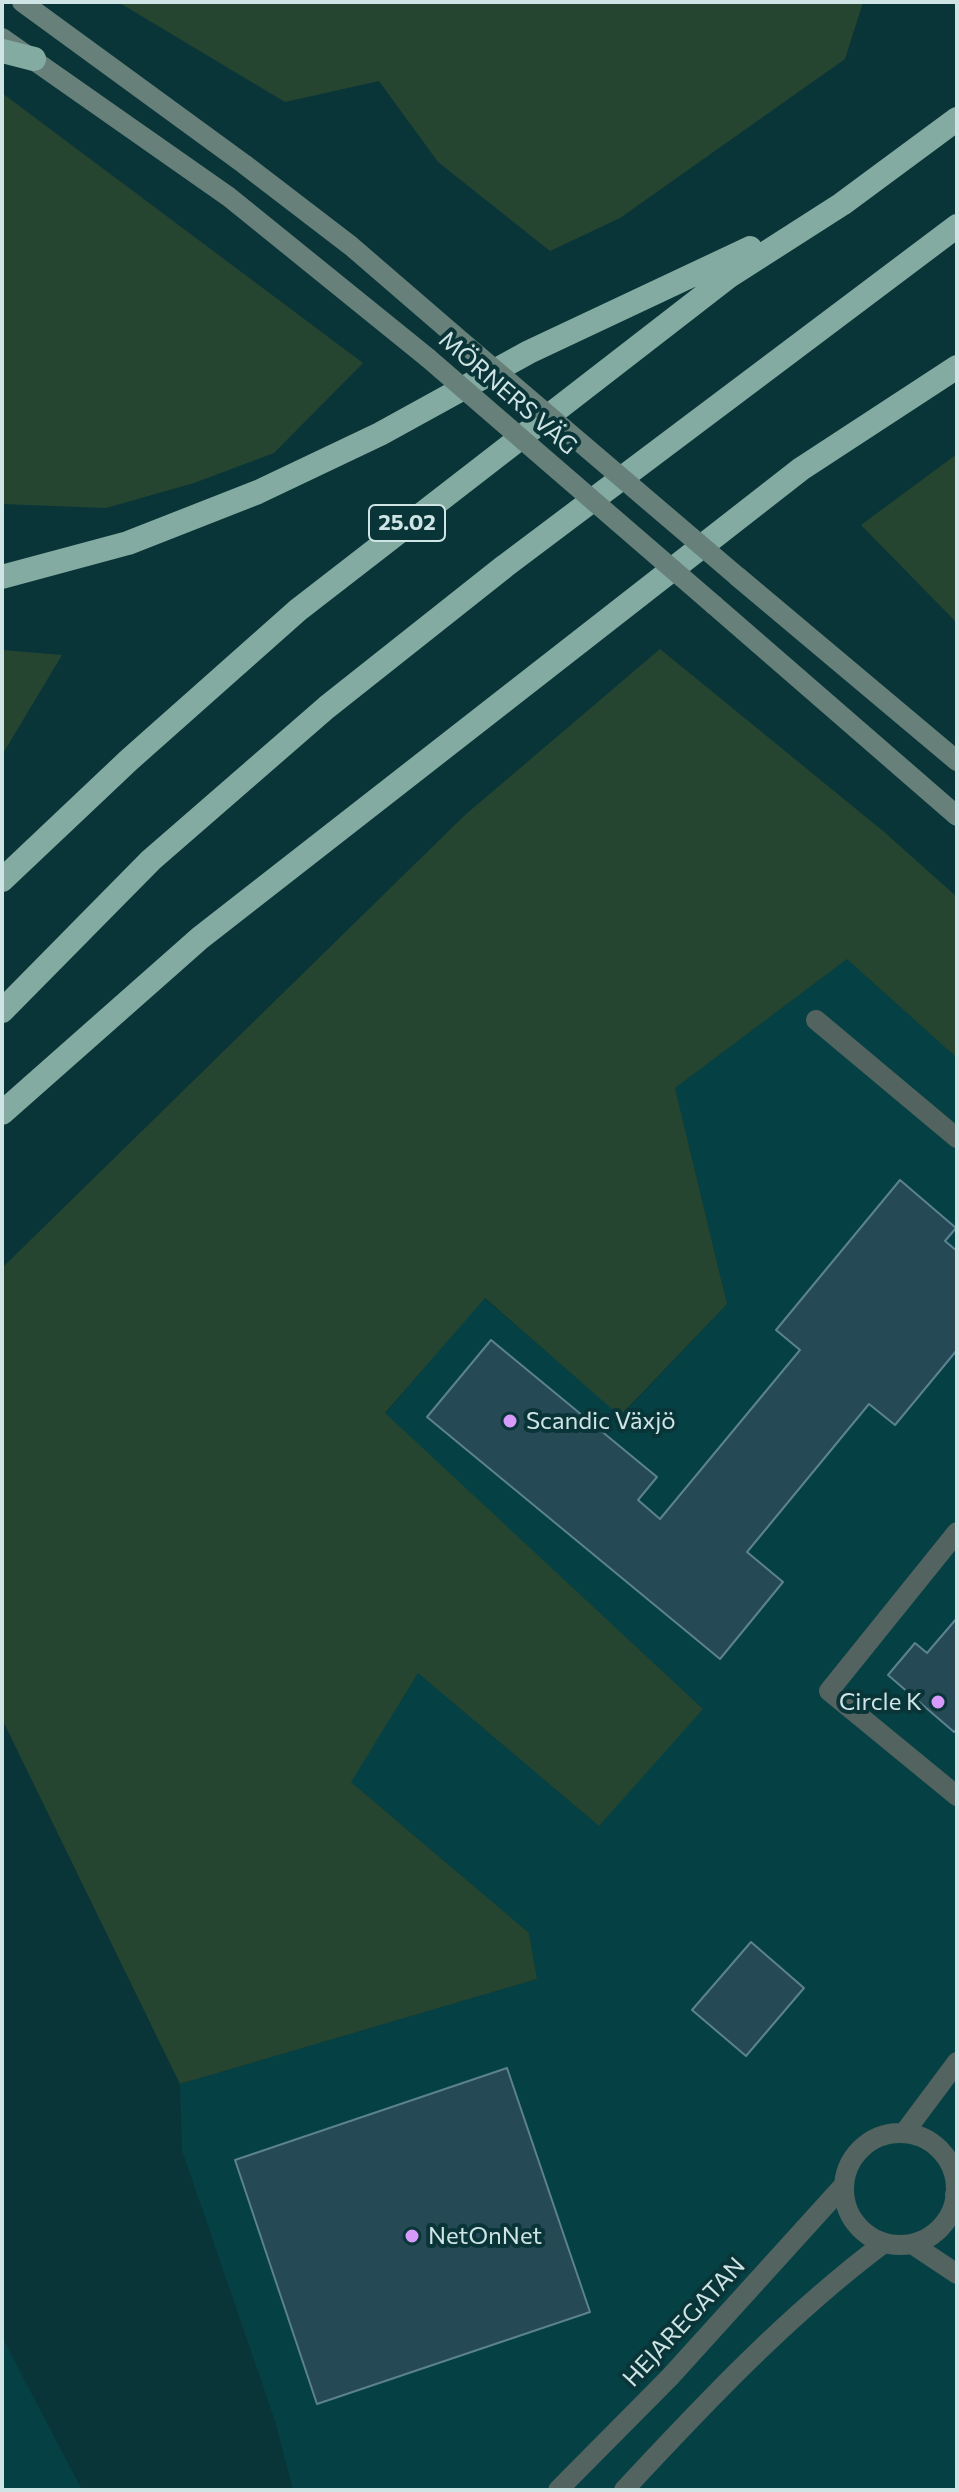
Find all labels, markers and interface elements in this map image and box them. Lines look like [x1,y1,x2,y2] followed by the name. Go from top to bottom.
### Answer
[433,325,583,461] street label: MÖRNERS VÄG
[369,505,445,541] road number: 25.02
[526,1407,676,1435] place label: Scandic Växjö
[501,1412,519,1430] marker: Scandic Växjö
[839,1688,922,1716] place label: Circle K
[929,1693,947,1711] marker: Circle K
[428,2222,542,2250] place label: NetOnNet
[403,2227,421,2245] marker: NetOnNet
[617,2251,751,2393] street label: HEJAREGATAN

